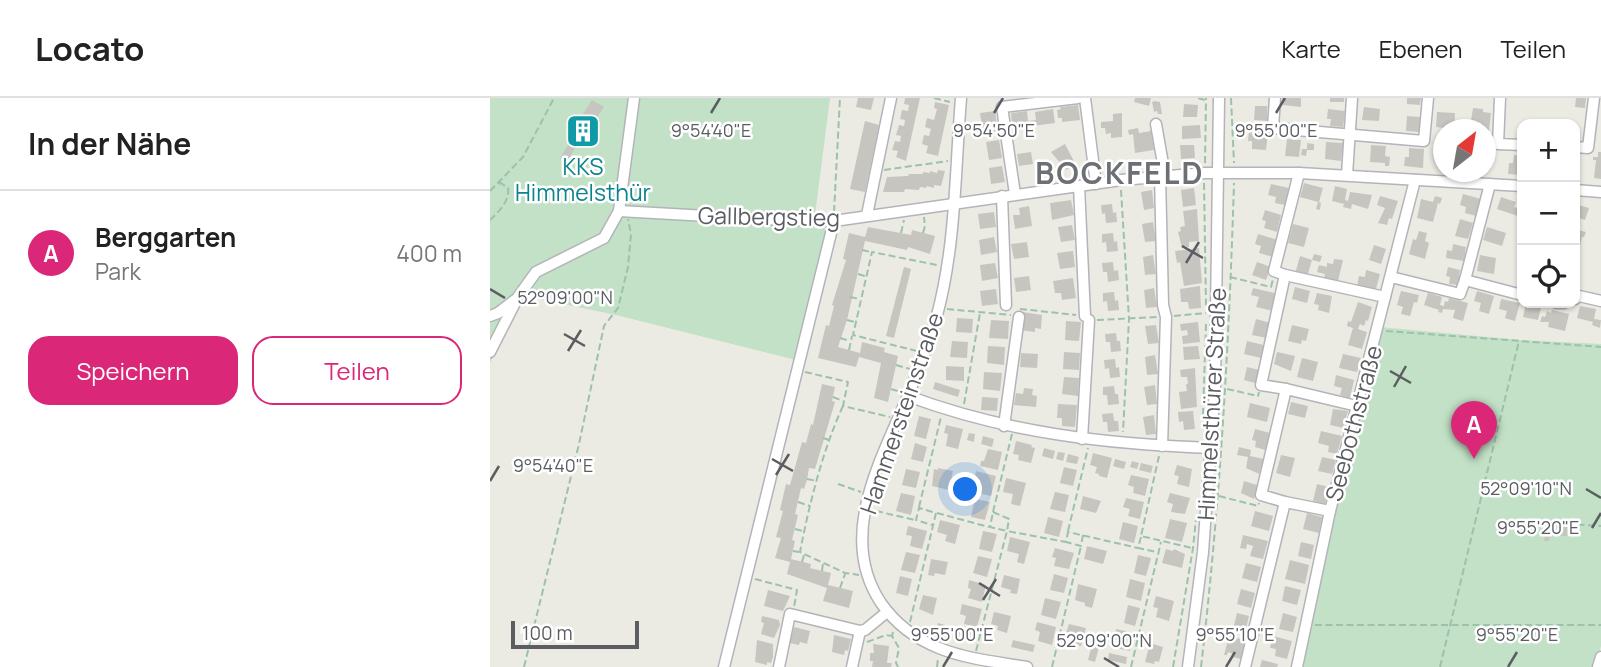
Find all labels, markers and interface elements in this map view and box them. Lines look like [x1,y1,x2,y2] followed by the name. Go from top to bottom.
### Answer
[35,26,145,71] text: Locato
[1281,32,1341,65] text: Karte
[1379,32,1462,65] text: Ebenen
[1500,32,1566,65] text: Teilen
[564,112,602,150] building icon: KKS Himmelsthür
[671,118,751,142] text: 9°54'40"E
[953,118,1035,142] text: 9°54'50"E
[1234,118,1318,142] text: 9°55'00"E
[1433,119,1496,182] north arrow
[1517,119,1580,308] map controls
[1517,119,1580,182] button: +
[28,123,191,164] text: In der Nähe
[515,150,651,208] place label: KKS Himmelsthür
[1035,152,1205,193] district label: BOCKFELD
[1517,182,1580,245] button: −
[698,199,840,233] street label: Gallbergstieg
[95,219,236,255] text: Berggarten
[43,237,59,269] text: A
[396,237,462,269] text: 400 m
[1517,245,1580,308] button: locate
[95,255,141,287] text: Park
[517,285,613,309] text: 52°09'00"N
[1189,287,1233,521] street label: Himmelsthürer Straße
[852,308,950,518] street label: Hammersteinstraße
[28,336,238,405] button: Speichern
[252,336,462,405] button: Teilen
[1317,341,1389,505] street label: Seebothstraße
[1451,401,1497,459] pin: A
[513,453,593,477] text: 9°54'40"E
[948,472,982,506] your location
[1480,476,1572,500] text: 52°09'10"N
[1497,515,1579,539] text: 9°55'20"E
[511,618,639,650] scale bar
[522,620,573,646] text: 100 m
[910,622,994,646] text: 9°55'00"E
[1195,622,1275,646] text: 9°55'10"E
[1476,622,1558,646] text: 9°55'20"E
[1056,628,1152,652] text: 52°09'00"N

